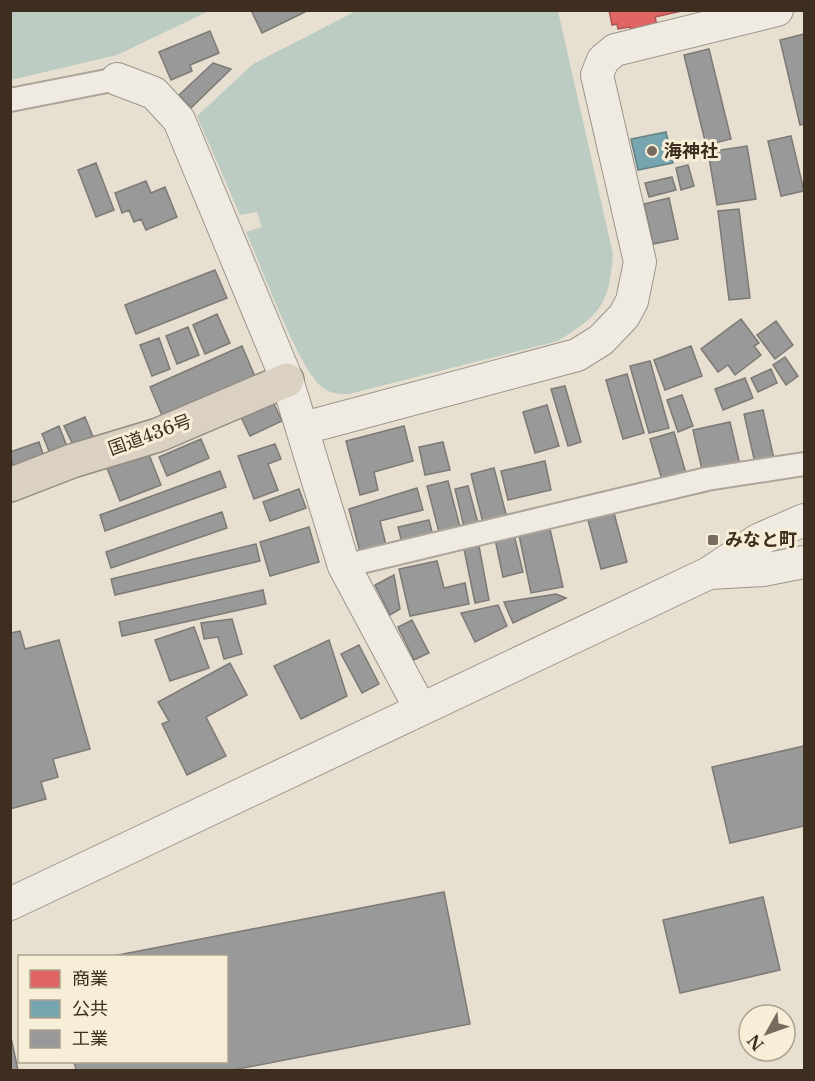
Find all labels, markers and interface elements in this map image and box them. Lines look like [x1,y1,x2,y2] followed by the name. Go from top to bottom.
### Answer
[664,140,718,162] place label: 海神社
[645,144,659,158] marker: 海神社
[105,410,195,460] street label: 国道436号
[725,529,797,551] place label: みなと町
[706,533,720,547] marker: みなと町
[18,955,228,1063] legend
[72,968,108,990] text: 商業
[72,998,108,1020] text: 公共
[737,1003,797,1063] north arrow
[72,1028,108,1050] text: 工業
[743,1030,768,1055] text: N

